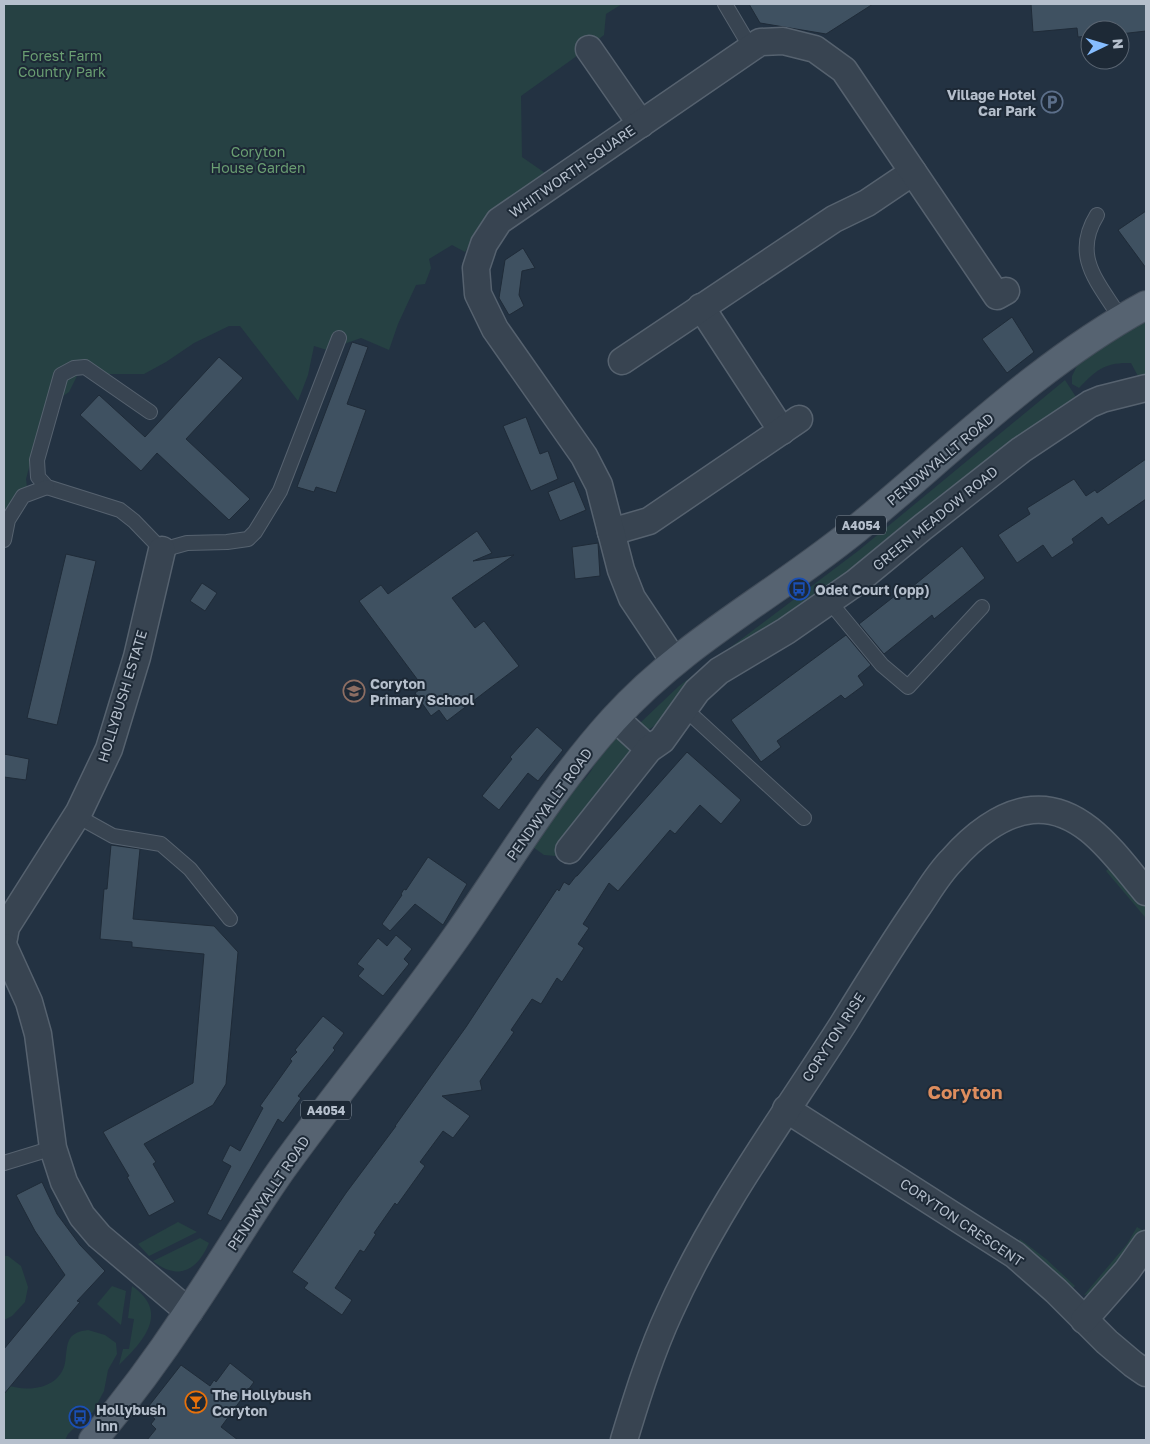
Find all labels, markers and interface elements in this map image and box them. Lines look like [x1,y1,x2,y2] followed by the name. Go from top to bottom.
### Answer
[1080,20,1130,70] north arrow
[1110,38,1127,50] text: N
[18,47,106,80] park label: Forest Farm Country Park
[947,86,1036,119] place label: Village Hotel Car Park
[1040,90,1064,114] parking icon: Village Hotel Car Park
[506,121,638,221] street label: WHITWORTH SQUARE
[211,143,306,176] park label: Coryton House Garden
[883,409,997,509] street label: PENDWYALLT ROAD
[869,462,1001,574] street label: GREEN MEADOW ROAD
[836,516,886,534] road number: A4054
[787,577,811,601] bus stop icon: Odet Court (opp)
[815,581,929,598] place label: Odet Court (opp)
[94,628,150,764] street label: HOLLYBUSH ESTATE
[370,675,474,708] place label: Coryton Primary School
[342,679,366,703] school or university icon: Coryton Primary School
[503,745,595,863] street label: PENDWYALLT ROAD
[798,989,868,1085] street label: CORYTON RISE
[927,1080,1003,1103] district label: Coryton
[301,1100,351,1120] road number: A4054
[223,1133,313,1253] street label: PENDWYALLT ROAD
[897,1174,1027,1270] street label: CORYTON CRESCENT
[212,1386,311,1419] place label: The Hollybush Coryton
[184,1390,208,1414] bar icon: The Hollybush Coryton
[96,1401,166,1434] place label: Hollybush Inn
[68,1405,92,1429] bus stop icon: Hollybush Inn

